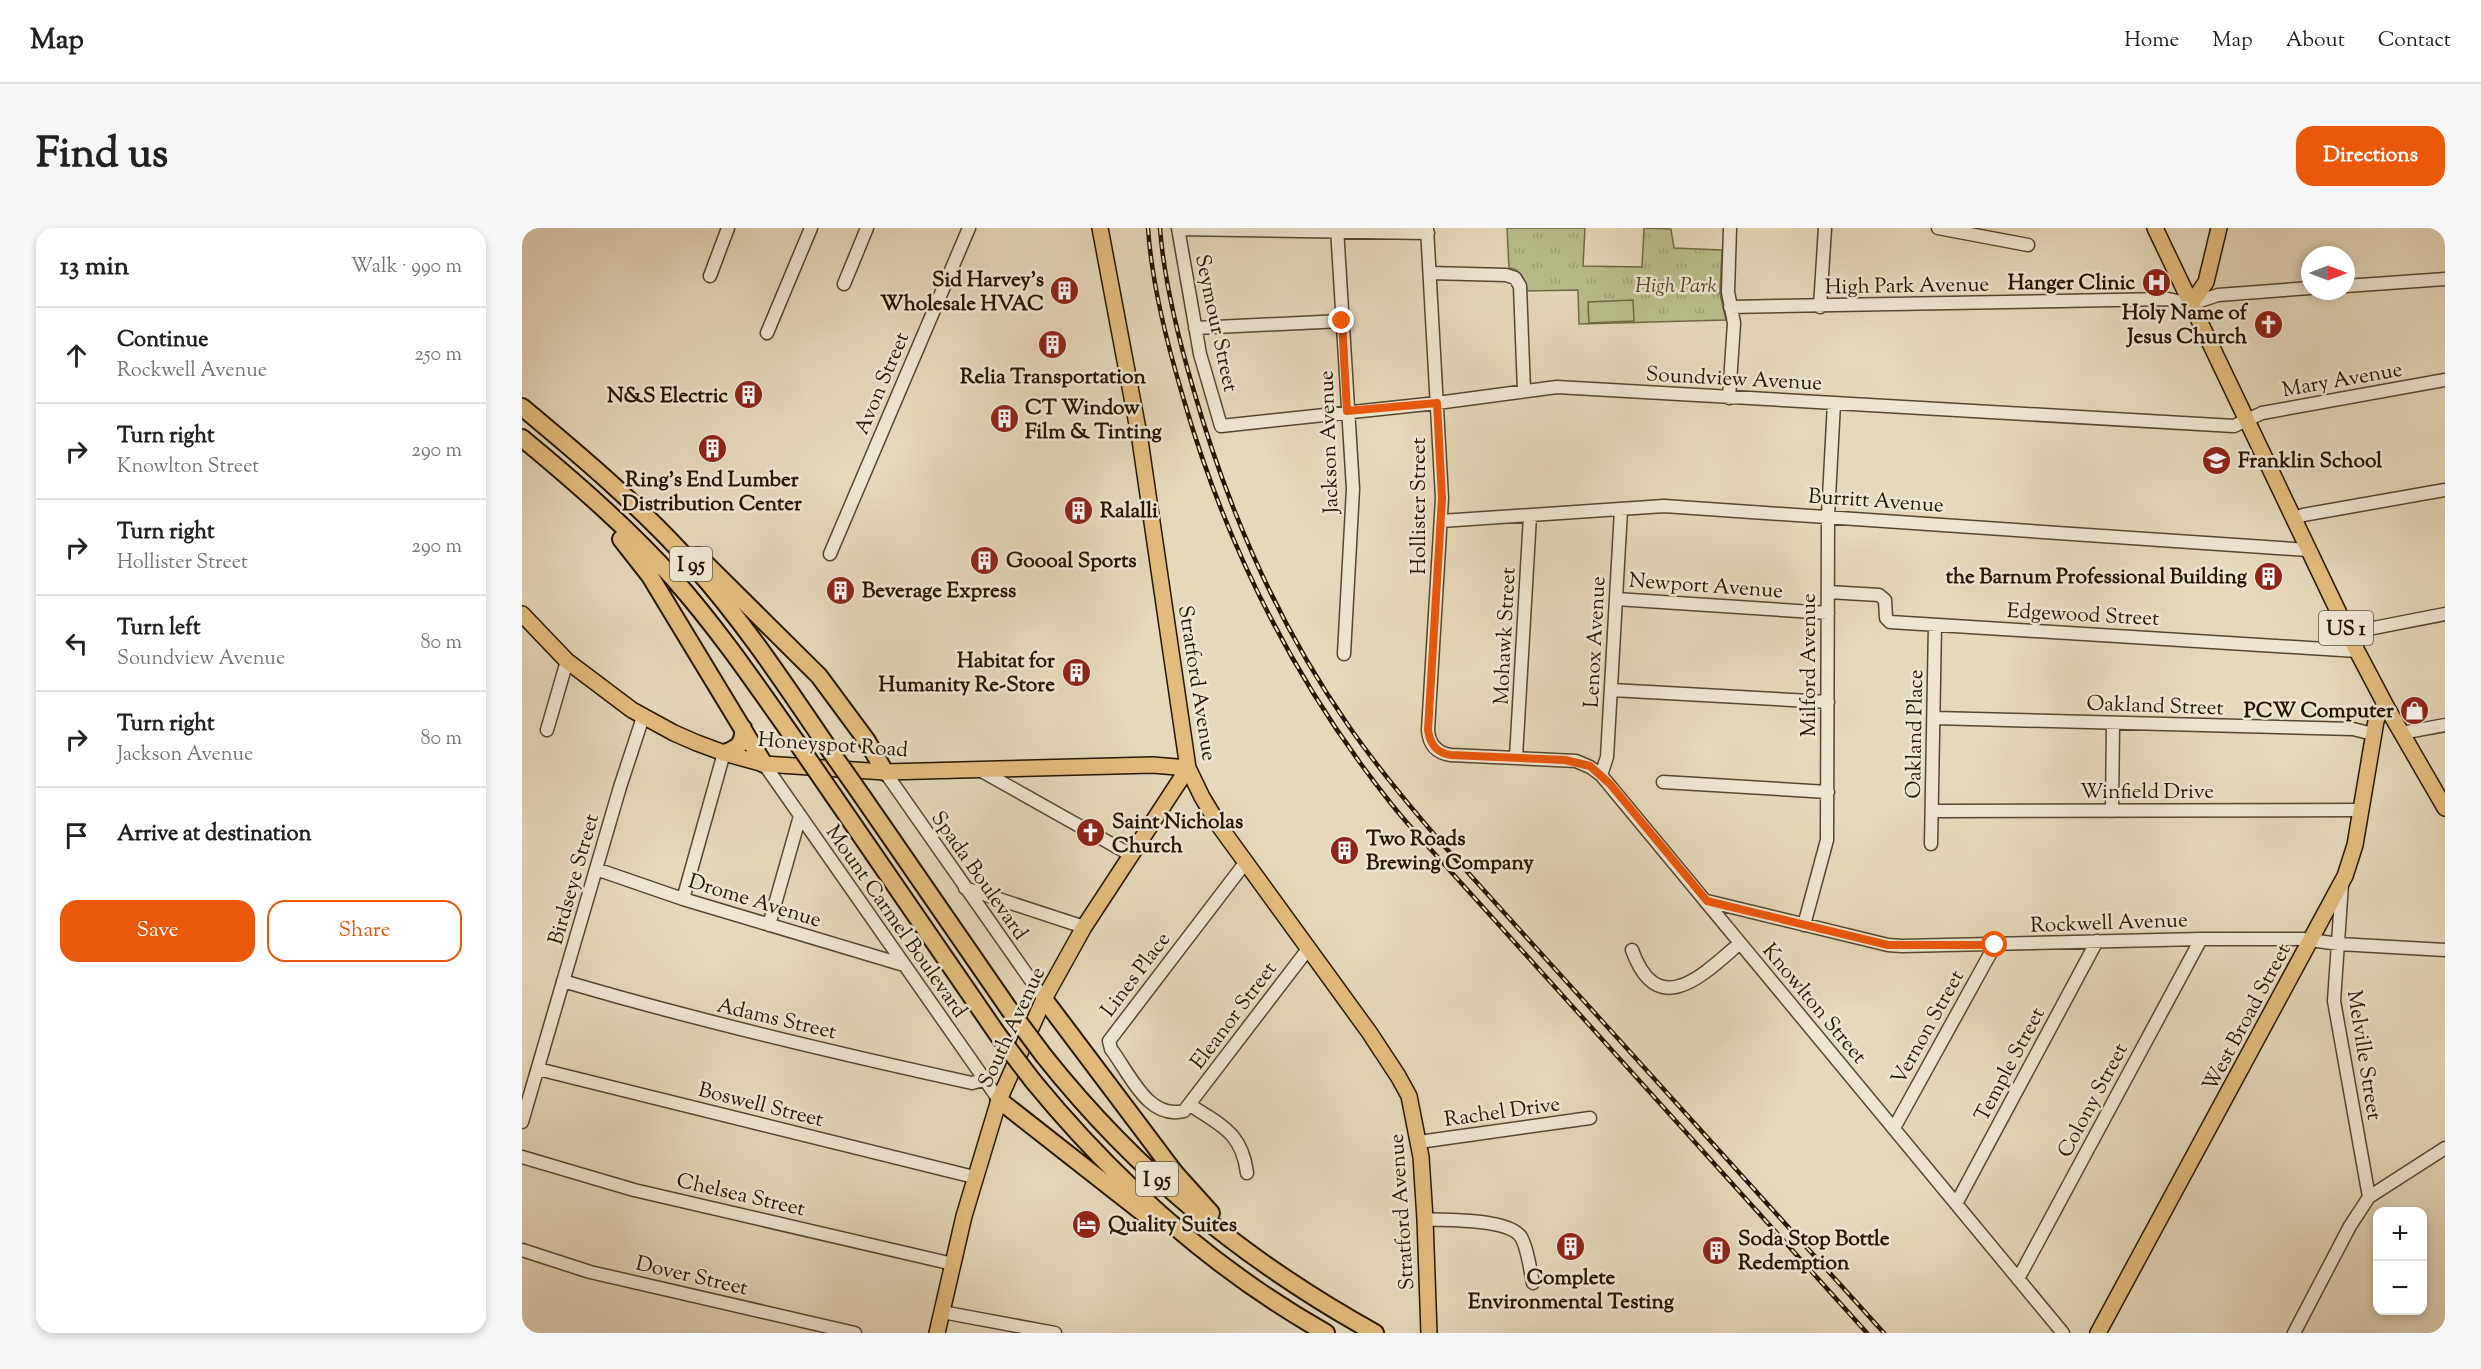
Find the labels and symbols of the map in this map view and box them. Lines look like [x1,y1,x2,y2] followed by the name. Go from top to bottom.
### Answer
[2301,246,2355,300] north arrow
[1186,252,1244,395] street label: Seymour Street
[880,266,1044,320] place label: Sid Harvey's Wholesale HVAC
[2140,266,2172,298] hospital icon: Hanger Clinic
[2008,269,2135,299] place label: Hanger Clinic
[1825,271,1989,303] street label: High Park Avenue
[1635,272,1718,302] park label: High Park
[1049,275,1081,307] building icon: Sid Harvey's Wholesale HVAC
[2122,299,2249,353] place label: Holy Name of Jesus Church
[1328,307,1354,333] route end
[2252,308,2284,340] church icon: Holy Name of Jesus Church
[848,328,918,440] street label: Avon Street
[1037,329,1069,361] building icon: Relia Transportation
[2280,356,2405,406] street label: Mary Avenue
[1645,360,1823,400] street label: Soundview Avenue
[960,363,1147,393] place label: Relia Transportation
[1313,370,1348,515] street label: Jackson Avenue
[733,379,765,411] building icon: N&S Electric
[607,382,728,412] place label: N&S Electric
[1025,394,1163,448] place label: CT Window Film & Tinting
[988,403,1020,435] building icon: CT Window Film & Tinting
[696,432,728,464] building icon: Ring's End Lumber Distribution Center
[1405,437,1435,575] street label: Hollister Street
[2201,444,2233,476] school or university icon: Franklin School
[2238,447,2382,477] place label: Franklin School
[622,466,802,520] place label: Ring's End Lumber Distribution Center
[1807,482,1945,522] street label: Burritt Avenue
[1063,494,1095,526] building icon: Ralalli
[1100,497,1158,527] place label: Ralalli
[969,544,1001,576] building icon: Goooal Sports
[670,547,712,581] road number: I 95
[1006,547,1137,577] place label: Goooal Sports
[2252,560,2284,592] building icon: the Barnum Professional Building
[1946,563,2248,593] place label: the Barnum Professional Building
[1487,567,1525,706] street label: Mohawk Street
[1628,567,1784,607] street label: Newport Avenue
[825,574,857,606] building icon: Beverage Express
[1578,575,1614,709] street label: Lenox Avenue
[862,577,1016,607] place label: Beverage Express
[1795,593,1825,737] street label: Milford Avenue
[2006,597,2160,635] street label: Edgewood Street
[1169,603,1223,763] street label: Stratford Avenue
[2319,611,2373,645] road number: US 1
[879,647,1055,701] place label: Habitat for Humanity Re-Store
[1060,656,1092,688] building icon: Habitat for Humanity Re-Store
[1900,669,1932,799] street label: Oakland Place
[2086,690,2224,724] street label: Oakland Street
[2399,694,2431,726] shop icon: PCW Computer
[2244,697,2394,727] place label: PCW Computer
[757,726,909,766] street label: Honeyspot Road
[2080,778,2214,808] street label: Winfield Drive
[923,805,1034,947] street label: Spada Boulevard
[1112,808,1243,862] place label: Saint Nicholas Church
[542,810,608,949] street label: Birdseye Street
[1075,817,1107,849] church icon: Saint Nicholas Church
[817,820,974,1025] street label: Mount Carmel Boulevard
[1366,825,1534,879] place label: Two Roads Brewing Company
[1329,834,1361,866] building icon: Two Roads Brewing Company
[684,867,825,936] street label: Drome Avenue
[2030,906,2188,942] street label: Rockwell Avenue
[1095,926,1179,1024] street label: Lines Place
[1981,931,2007,957] route start
[1754,937,1873,1071] street label: Knowlton Street
[2196,939,2299,1097] street label: West Broad Street
[1184,956,1285,1076] street label: Eleanor Street
[972,962,1054,1093] street label: South Avenue
[1885,965,1973,1091] street label: Vernon Street
[2338,988,2388,1122] street label: Melville Street
[714,992,839,1048] street label: Adams Street
[1968,1002,2053,1127] street label: Temple Street
[2051,1038,2137,1164] street label: Colony Street
[695,1076,826,1136] street label: Boswell Street
[1442,1090,1562,1136] street label: Rachel Drive
[1383,1133,1423,1291] street label: Stratford Avenue
[1136,1162,1178,1196] road number: I 95
[673,1167,808,1225] street label: Chelsea Street
[1071,1208,1103,1240] hotel icon: Quality Suites
[1108,1211,1237,1241] place label: Quality Suites
[1738,1225,1890,1279] place label: Soda Stop Bottle Redemption
[1555,1230,1587,1262] building icon: Complete Environmental Testing
[1701,1234,1733,1266] building icon: Soda Stop Bottle Redemption
[633,1249,751,1304] street label: Dover Street
[1468,1264,1675,1318] place label: Complete Environmental Testing

